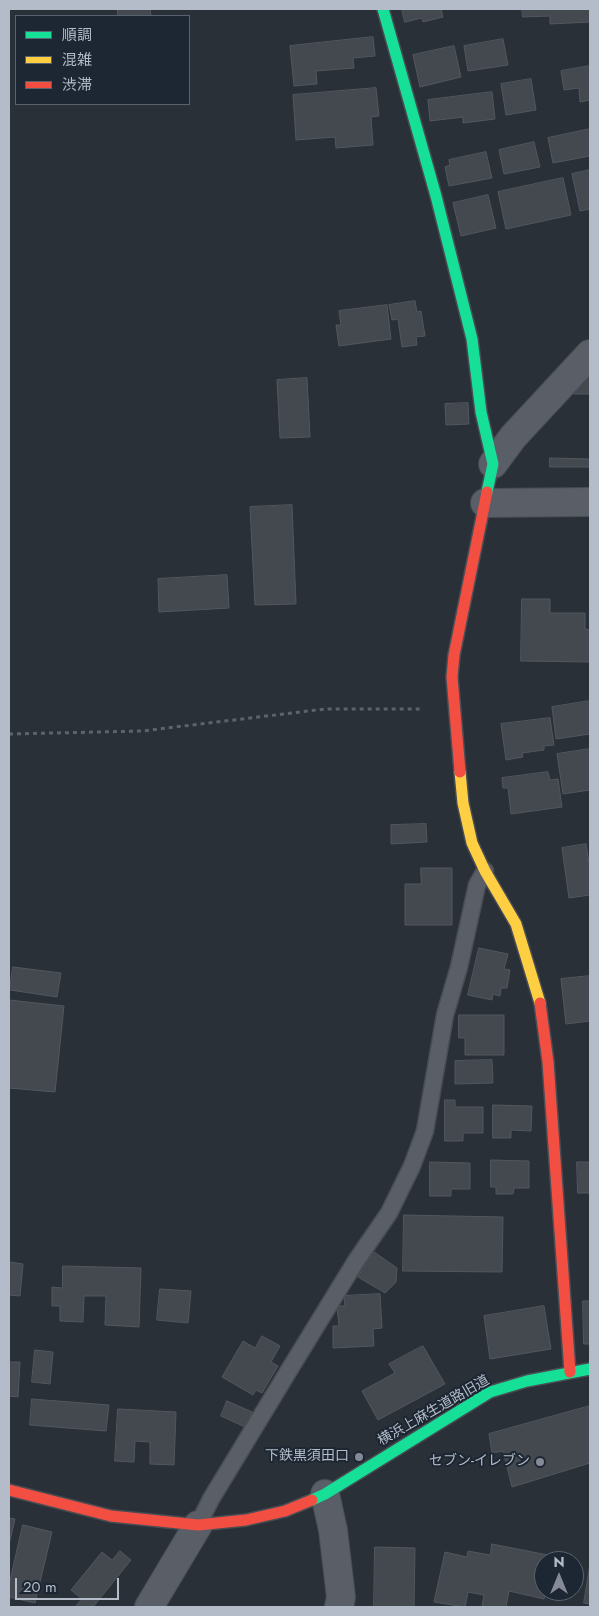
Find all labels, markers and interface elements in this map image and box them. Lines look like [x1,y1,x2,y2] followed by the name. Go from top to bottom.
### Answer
[15,15,190,105] legend
[62,24,92,46] text: 順調
[62,49,92,71] text: 混雑
[62,74,92,96] text: 渋滞
[375,1372,493,1450] street label: 横浜上麻生道路旧道
[265,1449,349,1465] place label: 下鉄黒須田口
[353,1451,365,1463] marker: 下鉄黒須田口
[429,1454,530,1470] place label: セブン-イレブン
[534,1456,546,1468] marker: セブン-イレブン
[534,1551,584,1601] north arrow
[553,1552,565,1572] text: N
[18,1568,121,1600] scale bar
[23,1576,57,1598] text: 20 m

